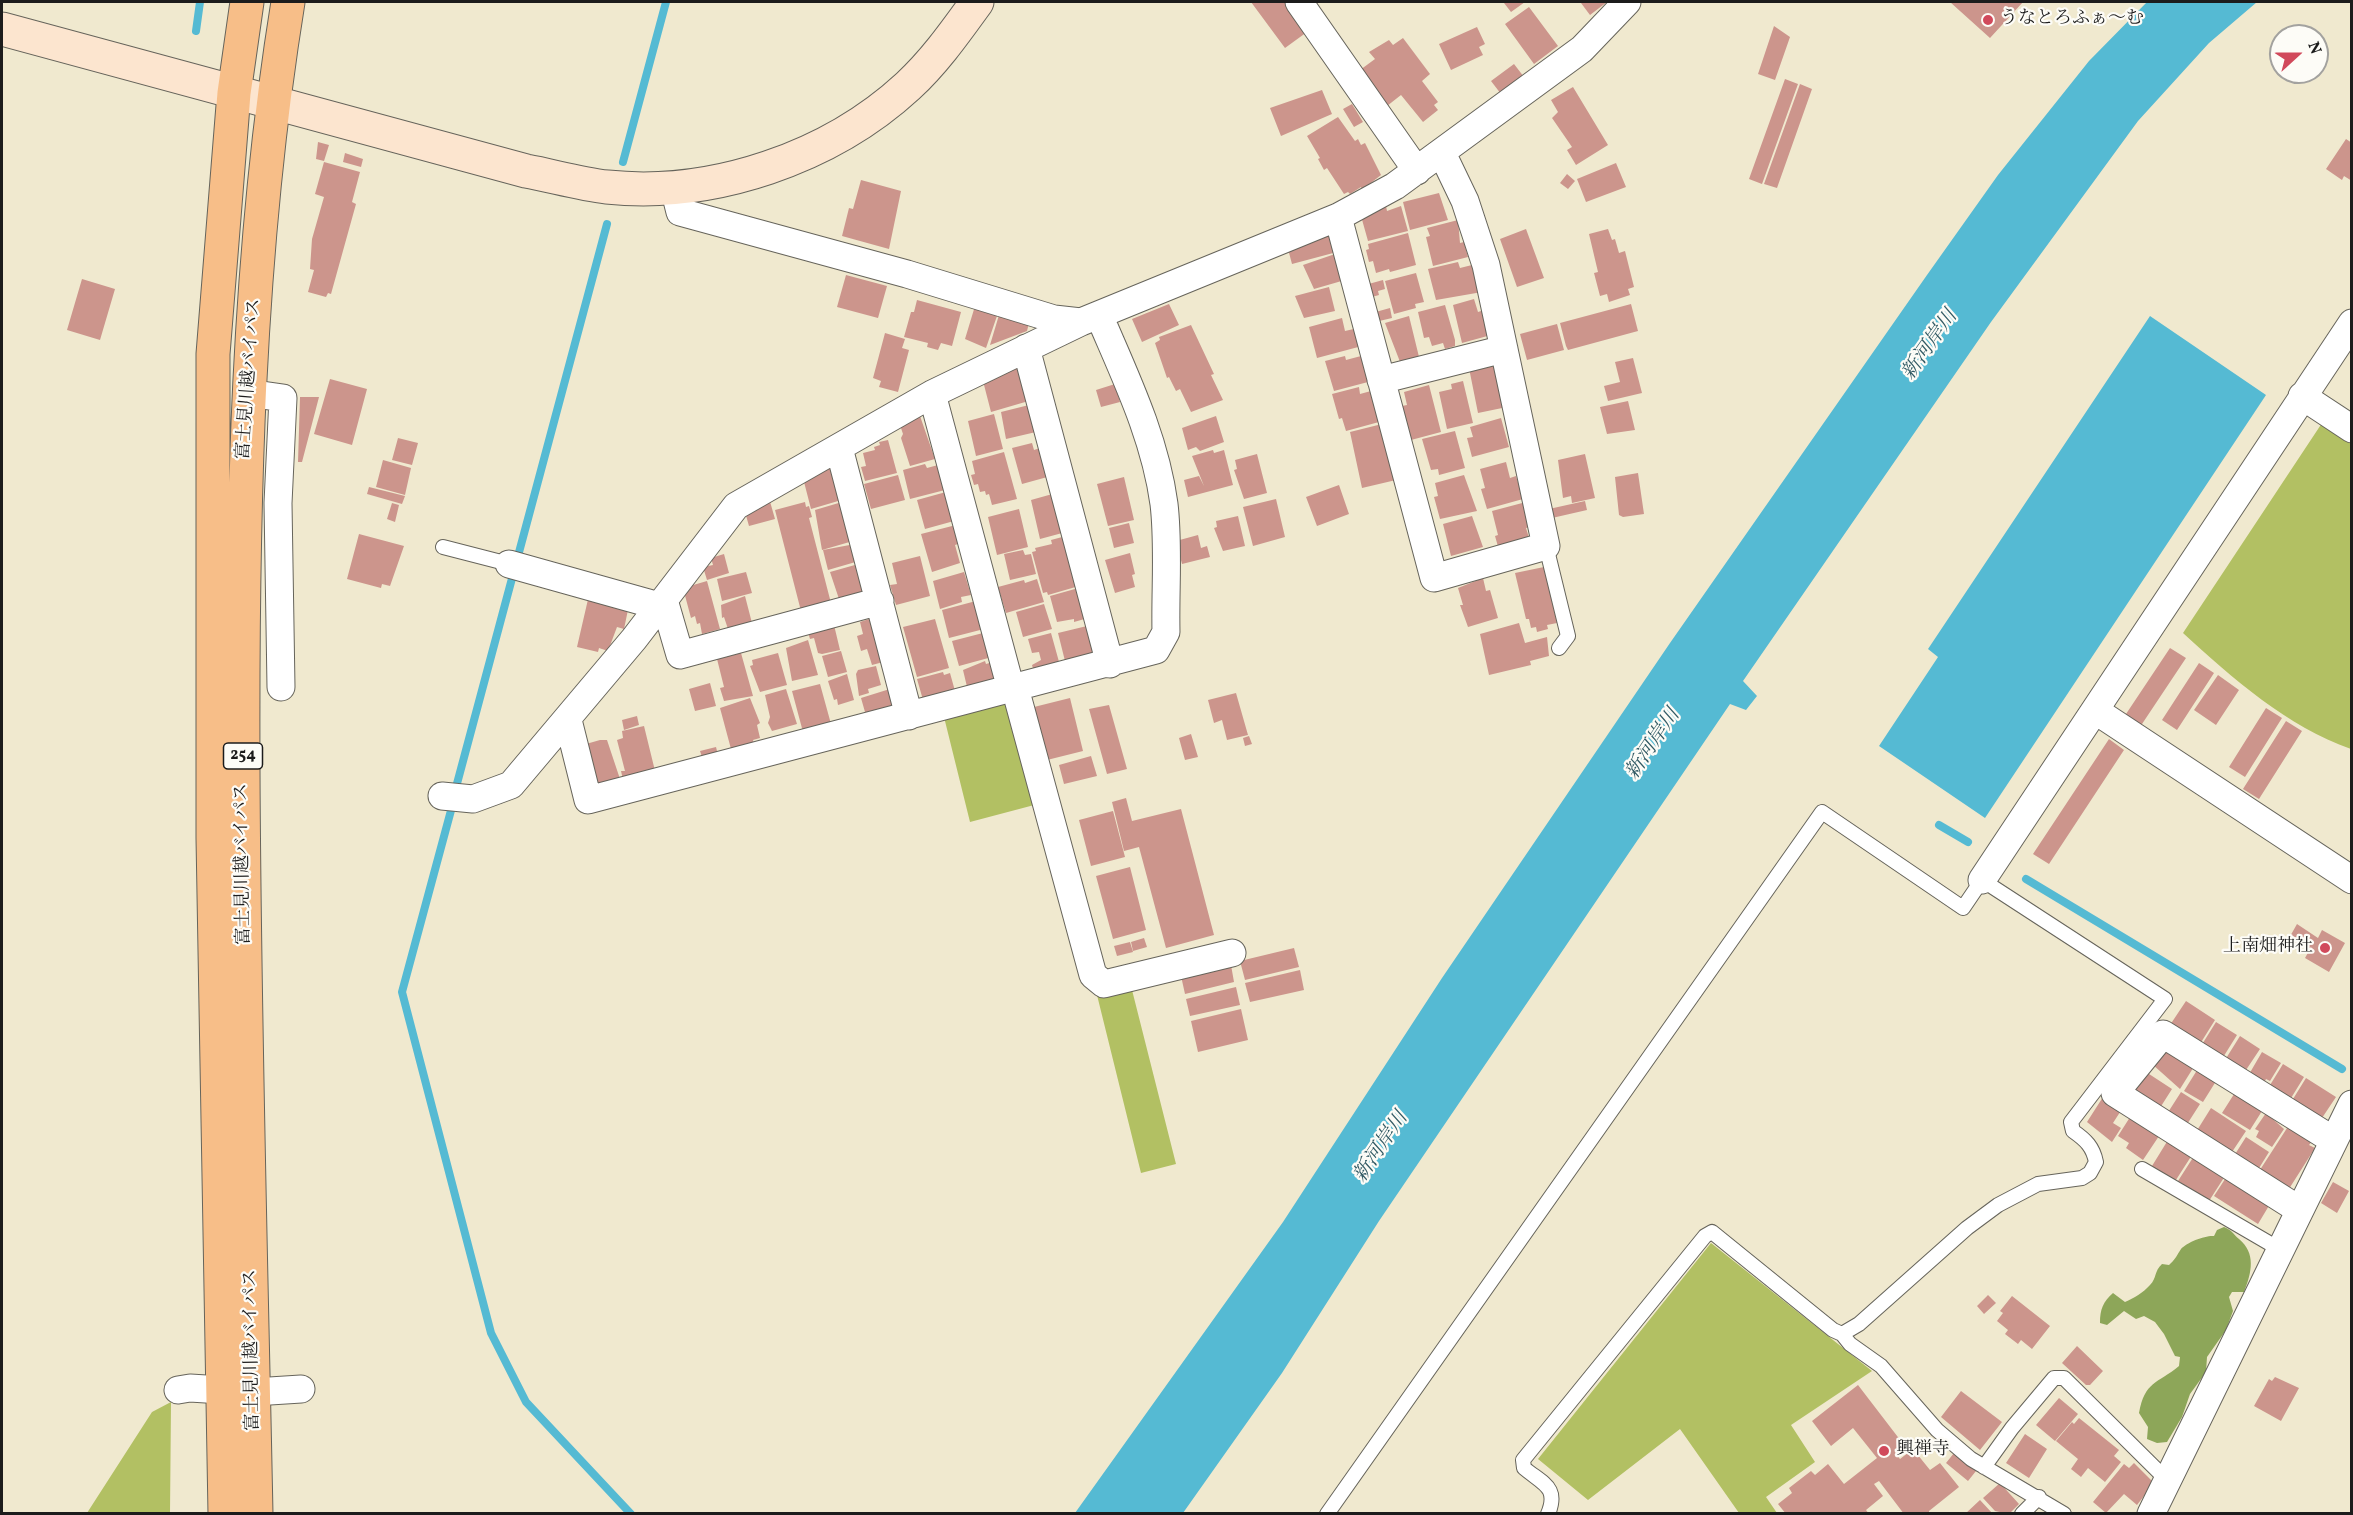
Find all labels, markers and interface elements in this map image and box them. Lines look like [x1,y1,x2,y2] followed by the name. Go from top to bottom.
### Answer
[2000,9,2144,31] place label: うなとろふぁ〜む
[1981,13,1995,27] marker: うなとろふぁ〜む
[2269,24,2329,84] north arrow
[2302,39,2326,58] text: N
[234,297,266,461] street label: 富士見川越バイパス
[1898,306,1964,386] water label: 新河岸川
[1622,705,1686,785] water label: 新河岸川
[224,743,262,769] road number: 254
[232,783,256,945] street label: 富士見川越バイパス
[2223,937,2313,959] place label: 上南畑神社
[2318,941,2332,955] marker: 上南畑神社
[1350,1108,1414,1188] water label: 新河岸川
[241,1269,265,1431] street label: 富士見川越バイパス
[1896,1440,1950,1462] place label: 興禅寺
[1877,1444,1891,1458] marker: 興禅寺

